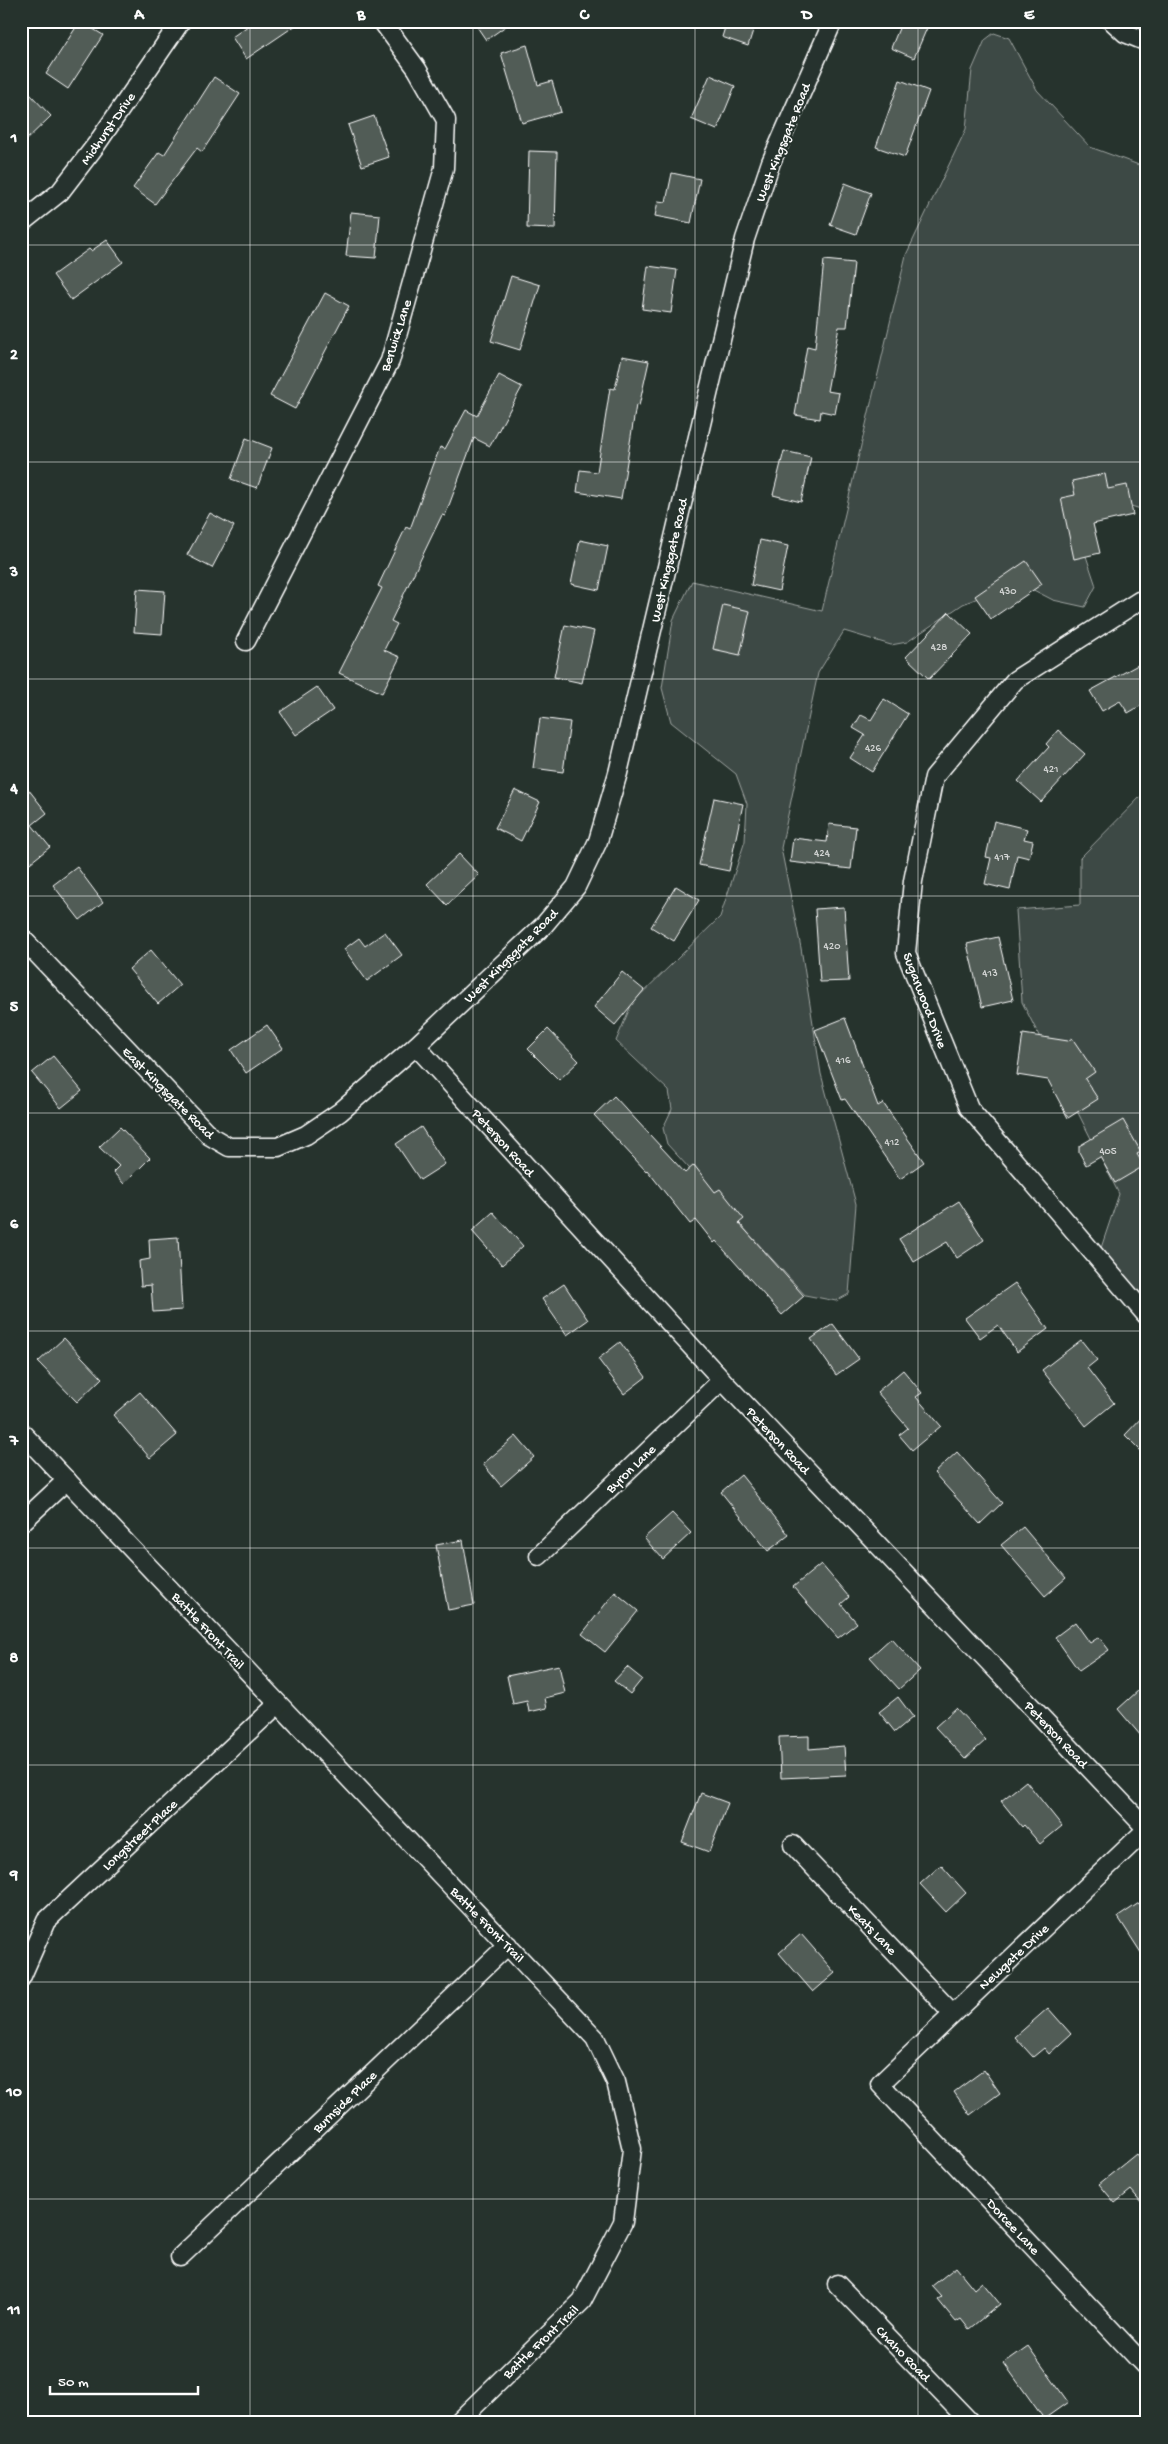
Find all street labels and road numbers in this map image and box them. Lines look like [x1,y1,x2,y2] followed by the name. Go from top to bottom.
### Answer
[753,79,817,205] street label: West Kingsgate Road
[78,89,141,169] street label: Midhurst Drive
[378,297,417,375] street label: Berwick Lane
[648,495,693,624] street label: West Kingsgate Road
[461,905,564,1007] street label: West Kingsgate Road
[898,951,950,1052] street label: Sugarwood Drive
[117,1044,218,1145] street label: East Kingsgate Road
[466,1105,538,1183] street label: Peterson Road
[741,1404,814,1480] street label: Peterson Road
[602,1441,661,1498] street label: Byron Lane
[166,1589,247,1674] street label: Battle Front Trail
[1019,1698,1092,1774] street label: Peterson Road
[99,1796,182,1875] street label: Longstreet Place
[445,1883,527,1967] street label: Battle Front Trail
[843,1902,900,1960] street label: Keats Lane
[976,1920,1054,1995] street label: Newgate Drive
[309,2067,382,2138] street label: Burnside Place
[981,2195,1043,2260] street label: Dorcee Lane
[499,2302,583,2384] street label: Battle Front Trail
[871,2323,934,2388] street label: Chaho Road

